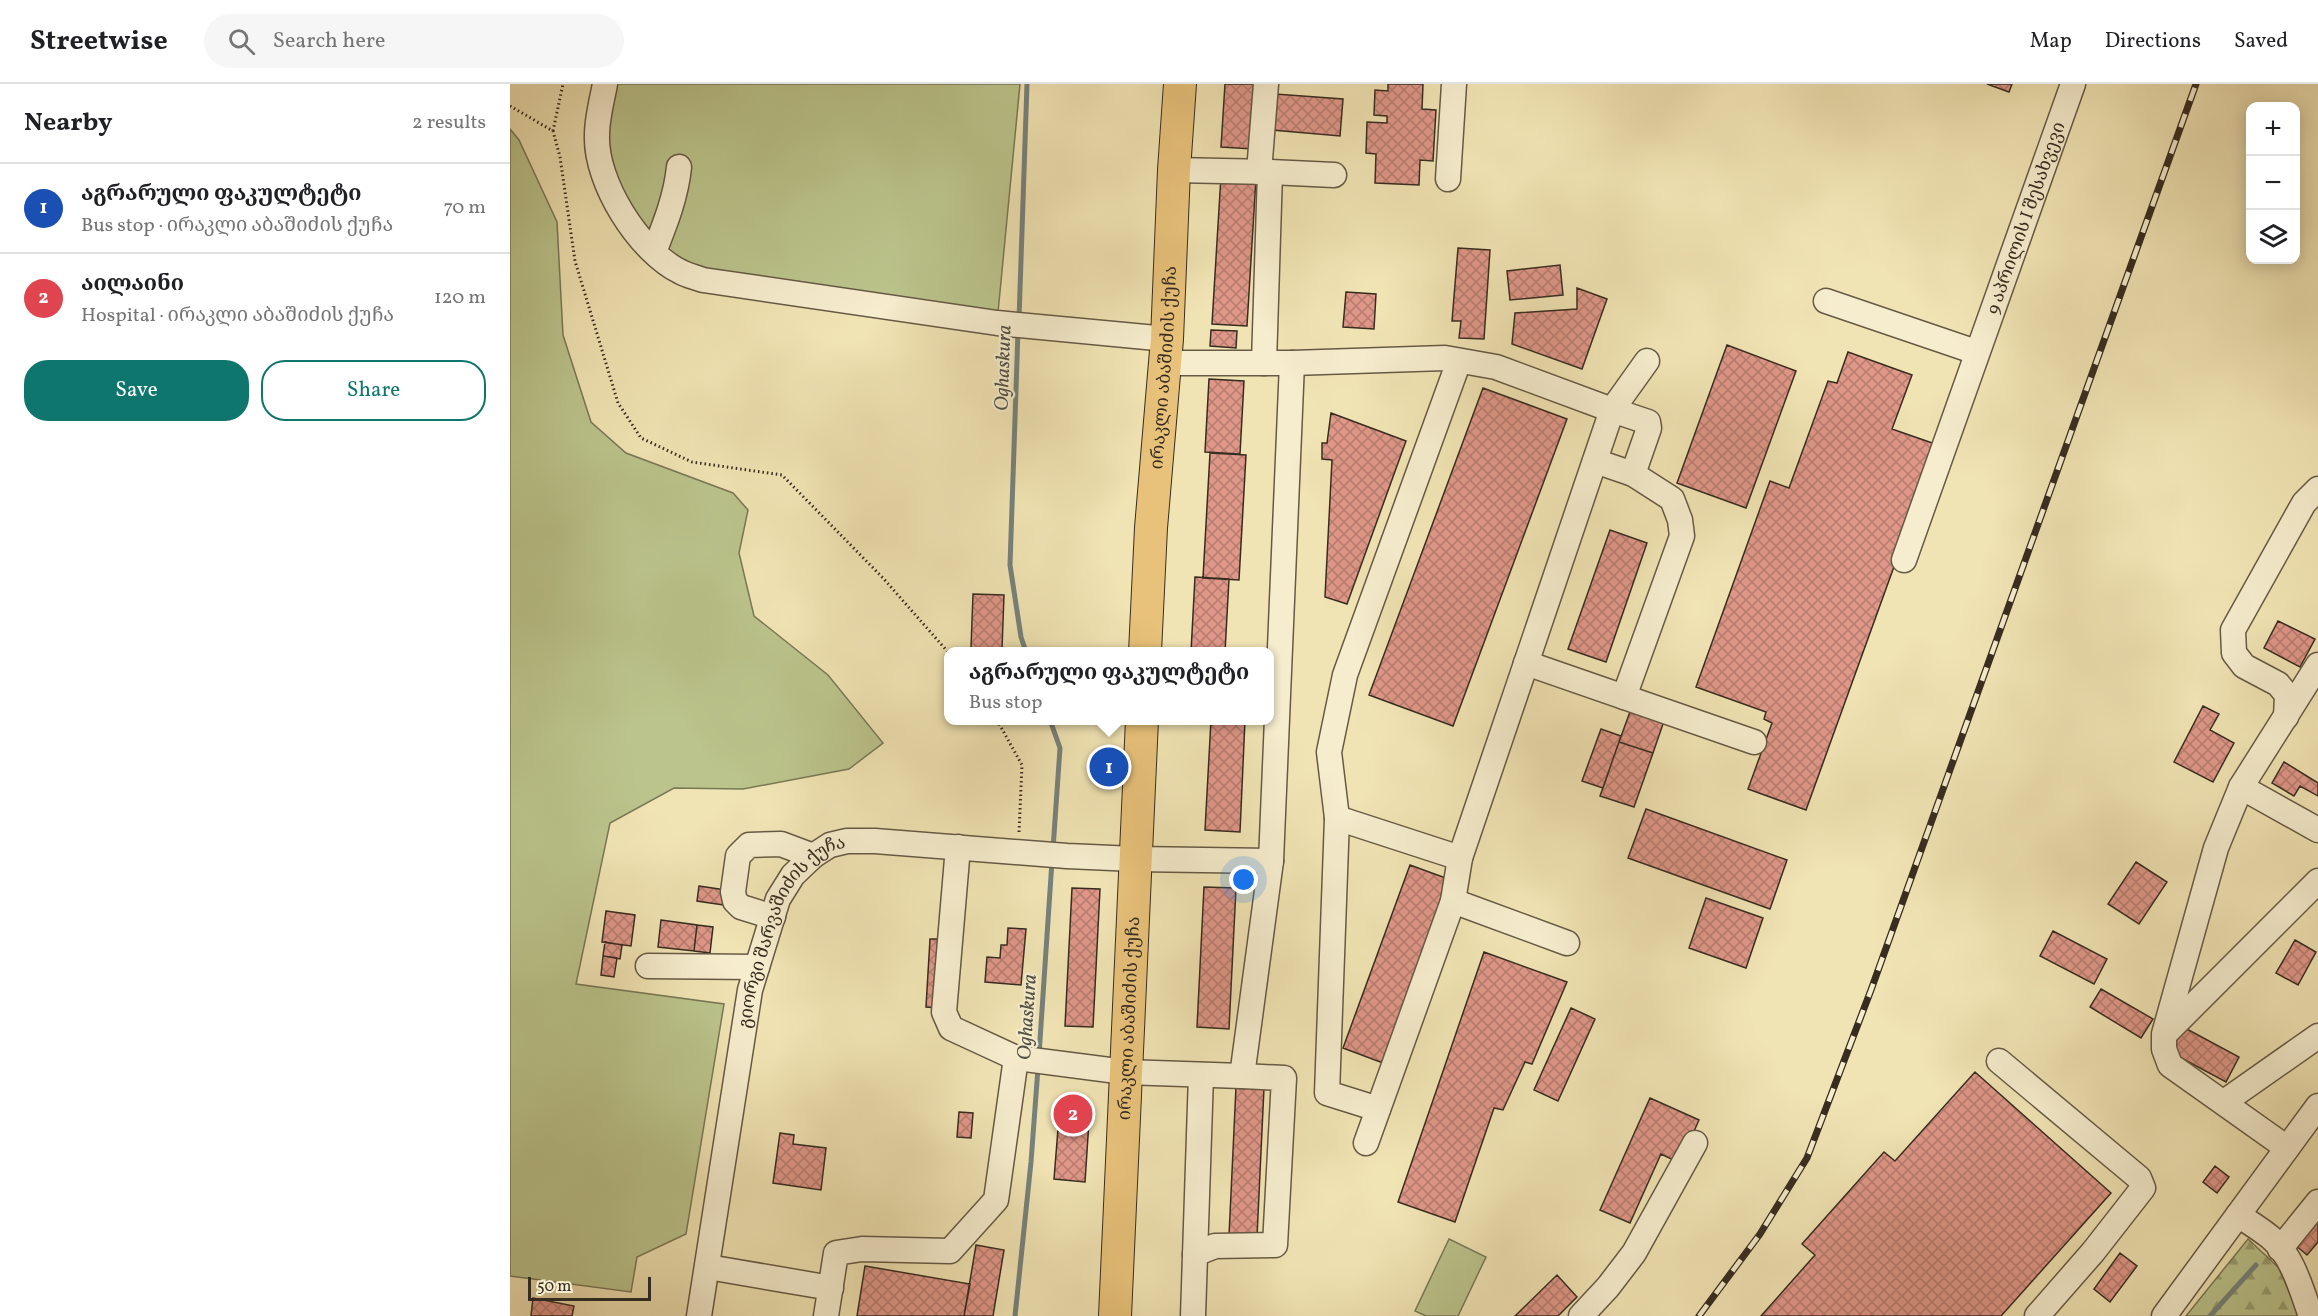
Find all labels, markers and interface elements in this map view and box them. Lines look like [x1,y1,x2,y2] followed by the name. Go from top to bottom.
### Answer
[204,14,624,68] search box
[30,22,168,61] text: Streetwise
[225,25,258,58] icon: search
[273,26,385,57] text: Search here
[2030,27,2072,56] text: Map
[2105,27,2201,56] text: Directions
[2234,27,2288,56] text: Saved
[2246,102,2300,264] map controls
[2246,102,2300,156] button: +
[24,105,113,141] text: Nearby
[412,109,486,137] text: 2 results
[1981,119,2073,318] street label: 9 აპრილის I შესახვევი
[2246,156,2300,210] button: −
[81,179,361,210] text: აგრარული ფაკულტეტი
[39,194,48,222] text: 1
[443,194,486,222] text: 70 m
[2246,210,2300,264] button: layers
[81,212,393,240] text: Bus stop · ირაკლი აბაშიძის ქუჩა
[1145,265,1184,471] street label: ირაკლი აბაშიძის ქუჩა
[81,269,184,300] text: აილაინი
[38,284,49,312] text: 2
[434,284,486,312] text: 120 m
[81,302,394,330] text: Hospital · ირაკლი აბაშიძის ქუჩა
[989,324,1019,412] water label: Oghaskura
[24,360,249,421] button: Save
[261,360,486,421] button: Share
[944,647,1274,725] popup
[969,658,1249,689] text: აგრარული ფაკულტეტი
[969,689,1043,717] text: Bus stop
[1090,744,1128,790] pin: 1
[733,831,848,1030] street label: გიორგი შარვაშიძის ქუჩა
[1229,865,1258,894] your location
[1113,916,1147,1121] street label: ირაკლი აბაშიძის ქუჩა
[1011,973,1045,1061] water label: Oghaskura
[1054,1092,1092,1136] pin: 2
[528,1274,651,1302] scale bar
[537,1276,571,1298] text: 50 m

